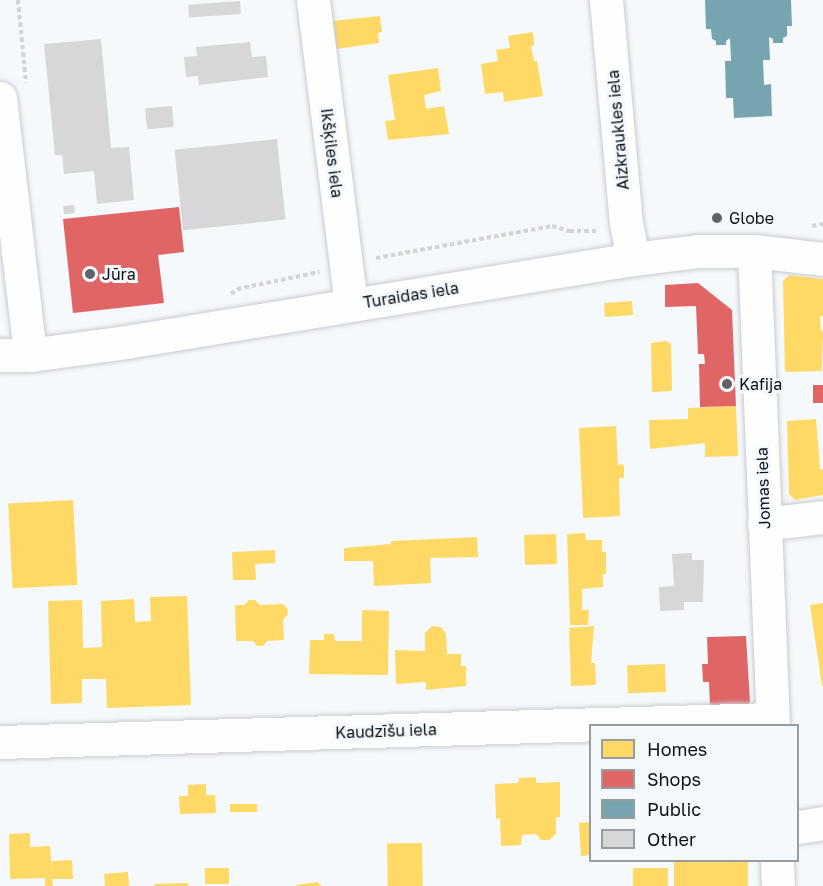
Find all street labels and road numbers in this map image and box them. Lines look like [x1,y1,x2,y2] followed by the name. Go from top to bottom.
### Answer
[603,69,633,191] street label: Aizkraukles iela
[317,107,347,199] street label: Ikšķiles iela
[362,278,460,312] street label: Turaidas iela
[752,447,774,529] street label: Jomas iela
[335,720,437,742] street label: Kaudzīšu iela

